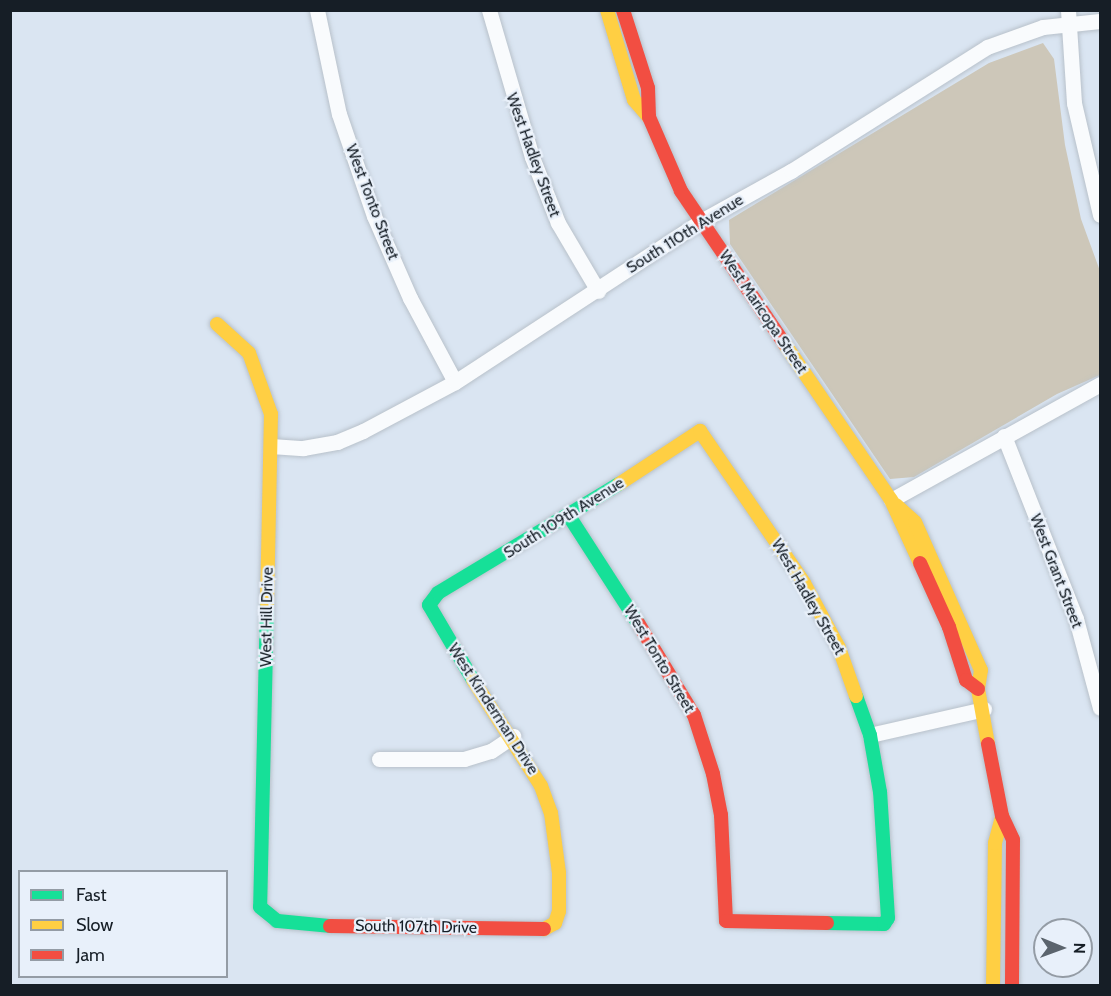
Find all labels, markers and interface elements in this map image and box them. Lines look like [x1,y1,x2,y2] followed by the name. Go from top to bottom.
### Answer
[502,90,564,220] street label: West Hadley Street
[341,142,403,262] street label: West Tonto Street
[623,190,747,278] street label: South 110th Avenue
[715,247,811,377] street label: West Maricopa Street
[500,473,628,563] street label: South 109th Avenue
[1025,511,1087,631] street label: West Grant Street
[767,536,849,658] street label: West Hadley Street
[257,567,277,667] street label: West Hill Drive
[619,602,699,716] street label: West Tonto Street
[443,640,543,778] street label: West Kinderman Drive
[18,870,228,978] legend
[76,884,107,906] text: Fast
[76,914,113,936] text: Slow
[355,916,477,938] street label: South 107th Drive
[1033,918,1093,978] north arrow
[1070,942,1089,954] text: N
[76,944,105,966] text: Jam

